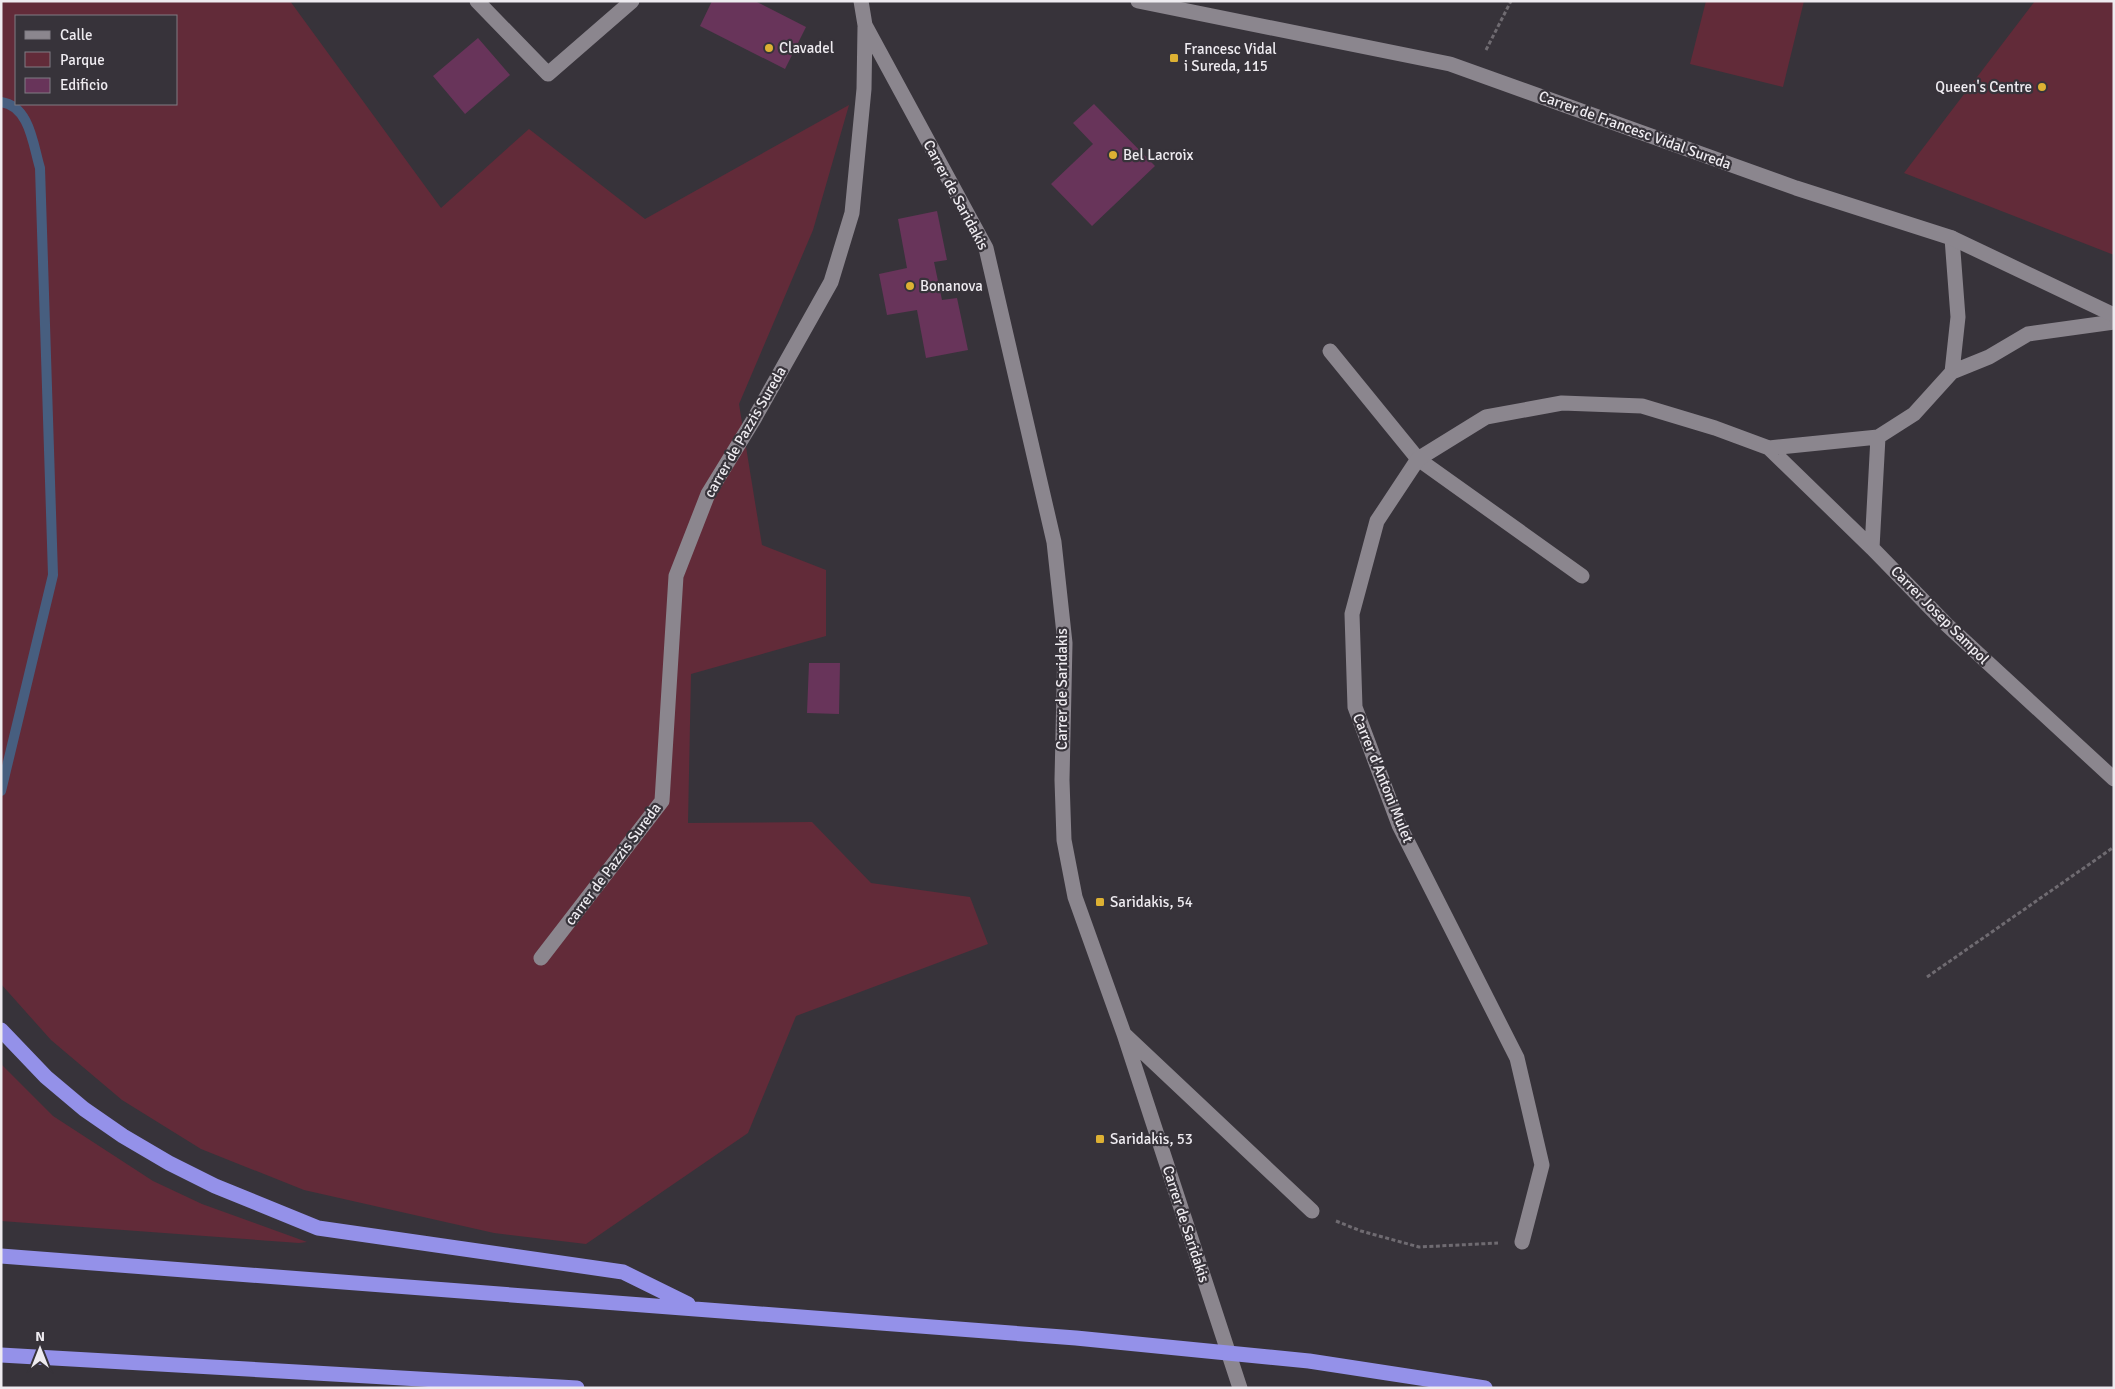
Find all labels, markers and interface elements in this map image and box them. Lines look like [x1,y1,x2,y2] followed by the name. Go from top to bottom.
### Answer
[15,15,178,105] legend
[60,26,93,44] text: Calle
[779,39,834,57] place label: Clavadel
[1184,40,1277,75] place label: Francesc Vidal i Sureda, 115
[763,42,775,54] marker: Clavadel
[60,51,105,69] text: Parque
[1168,52,1180,64] marker: Francesc Vidal i Sureda, 115
[60,76,108,94] text: Edificio
[1935,78,2032,96] place label: Queen's Centre
[2036,81,2048,93] marker: Queen's Centre
[1536,87,1734,173] street label: Carrer de Francesc Vidal Sureda
[919,137,993,253] street label: Carrer de Saridakis
[1123,146,1194,164] place label: Bel Lacroix
[1107,149,1119,161] marker: Bel Lacroix
[920,277,983,295] place label: Bonanova
[904,280,916,292] marker: Bonanova
[700,363,790,501] street label: carrer de Pazzis Sureda
[1887,562,1993,668] street label: Carrer Josep Sampol
[1053,628,1071,750] street label: Carrer de Saridakis
[1349,711,1417,845] street label: Carrer d'Antoni Mulet
[561,799,665,929] street label: carrer de Pazzis Sureda
[1110,893,1193,911] place label: Saridakis, 54
[1094,896,1106,908] marker: Saridakis, 54
[1110,1130,1193,1148] place label: Saridakis, 53
[1094,1133,1106,1145] marker: Saridakis, 53
[1159,1163,1214,1285] street label: Carrer de Saridakis
[15,1324,65,1374] north arrow
[35,1328,45,1345] text: N

